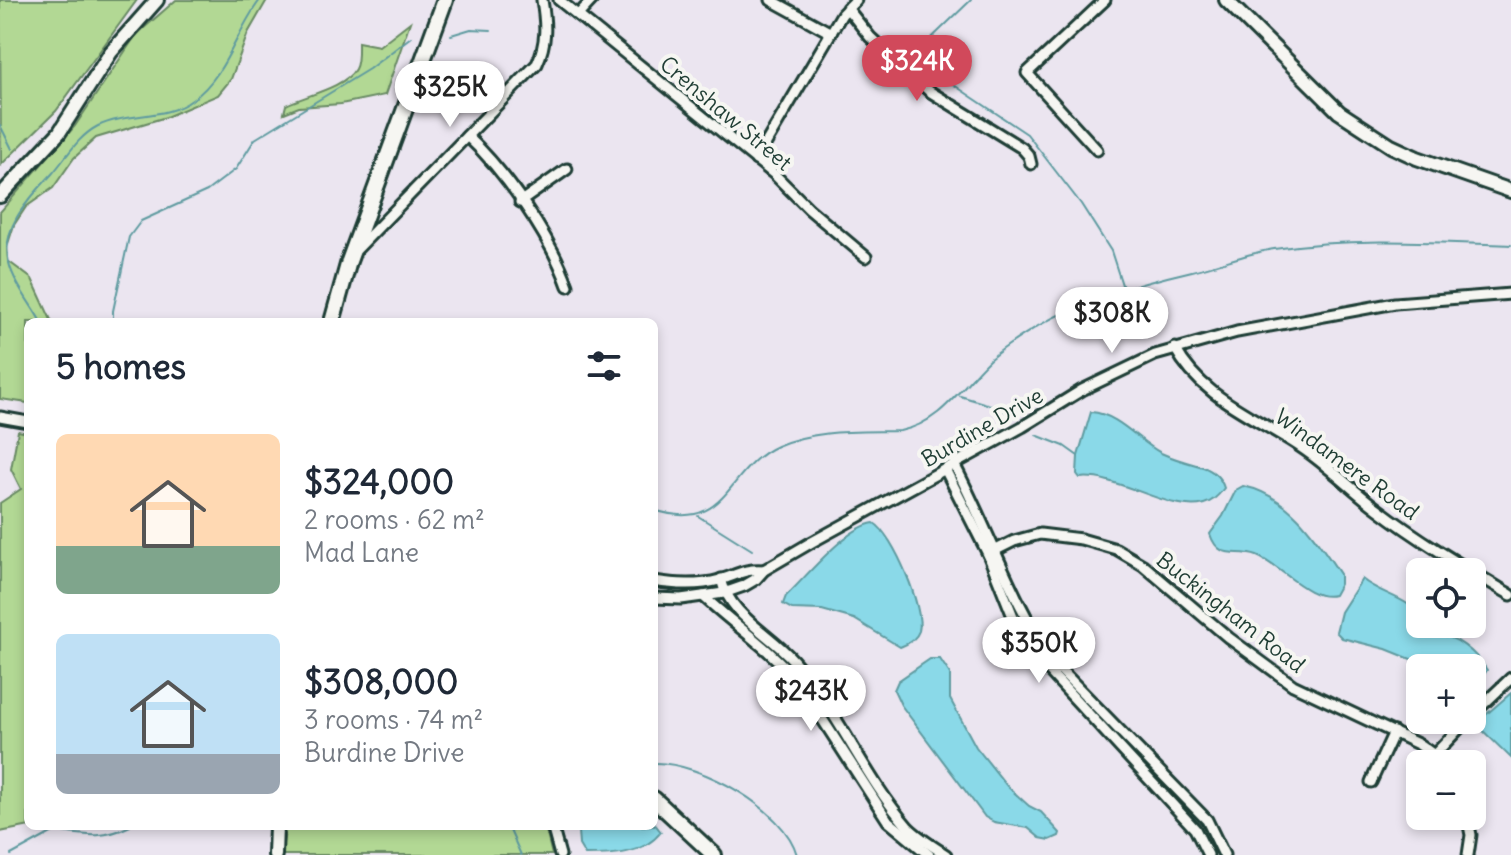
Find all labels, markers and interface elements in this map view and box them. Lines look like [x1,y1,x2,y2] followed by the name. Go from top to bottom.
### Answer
[861,35,973,103] pin: $324K
[880,44,954,77] text: $324K
[654,50,798,176] street label: Crenshaw Street
[394,61,506,129] pin: $325K
[413,70,487,103] text: $325K
[1056,287,1168,355] pin: $308K
[1073,296,1151,329] text: $308K
[582,344,626,388] icon: filters
[56,345,186,388] text: 5 homes
[916,381,1048,473] street label: Burdine Drive
[1269,402,1425,526] street label: Windamere Road
[304,460,454,503] text: $324,000
[120,466,216,562] icon: home
[304,503,485,536] text: 2 rooms · 62 m²
[304,536,419,569] text: Mad Lane
[1151,545,1311,679] street label: Buckingham Road
[1406,558,1486,830] map controls
[1406,558,1486,638] button: locate
[983,617,1095,685] pin: $350K
[1000,626,1078,659] text: $350K
[1406,654,1486,734] button: +
[304,660,458,703] text: $308,000
[755,665,867,733] pin: $243K
[120,666,216,762] icon: home
[774,674,848,707] text: $243K
[304,703,483,736] text: 3 rooms · 74 m²
[304,736,464,769] text: Burdine Drive
[1406,750,1486,830] button: −

